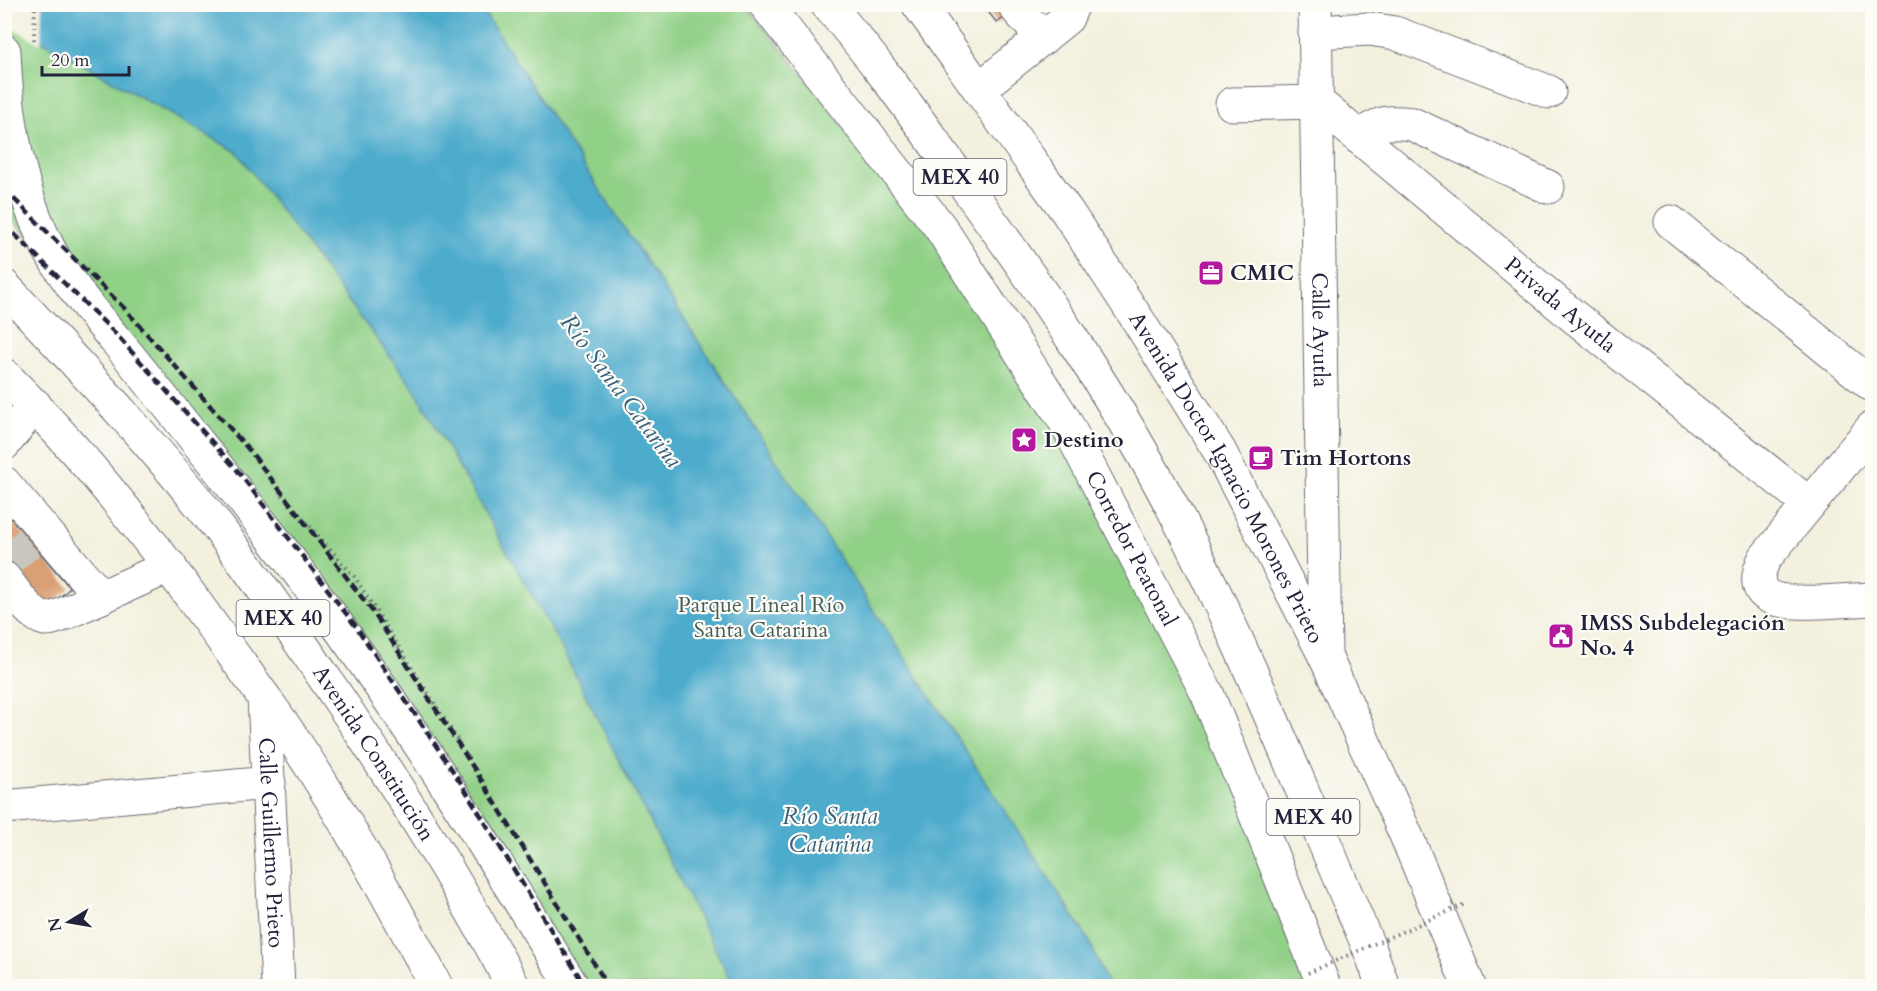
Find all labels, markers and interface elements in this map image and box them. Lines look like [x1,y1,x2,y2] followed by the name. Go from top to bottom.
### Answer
[42,39,129,77] scale bar
[51,48,90,73] text: 20 m
[914,159,1006,195] road number: MEX 40
[1498,250,1623,360] street label: Privada Ayutla
[1196,258,1226,288] office icon: CMIC
[1230,258,1294,288] place label: CMIC
[1304,272,1336,388] street label: Calle Ayutla
[1122,306,1331,649] street label: Avenida Doctor Ignacio Morones Prieto
[552,307,690,475] water label: Río Santa Catarina
[1009,425,1039,455] place icon: Destino
[1044,425,1124,455] place label: Destino
[1246,443,1276,473] cafe icon: Tim Hortons
[1280,443,1411,473] place label: Tim Hortons
[1079,466,1185,632] street label: Corredor Peatonal
[678,590,844,645] park label: Parque Lineal Río Santa Catarina
[236,600,330,636] road number: MEX 40
[1580,608,1785,663] place label: IMSS Subdelegación No. 4
[1546,621,1576,651] public building icon: IMSS Subdelegación No. 4
[305,659,442,847] street label: Avenida Constitución
[251,737,291,949] street label: Calle Guillermo Prieto
[1266,799,1360,835] road number: MEX 40
[782,800,878,861] water label: Río Santa Catarina
[39,892,99,952] north arrow
[43,916,67,934] text: N

